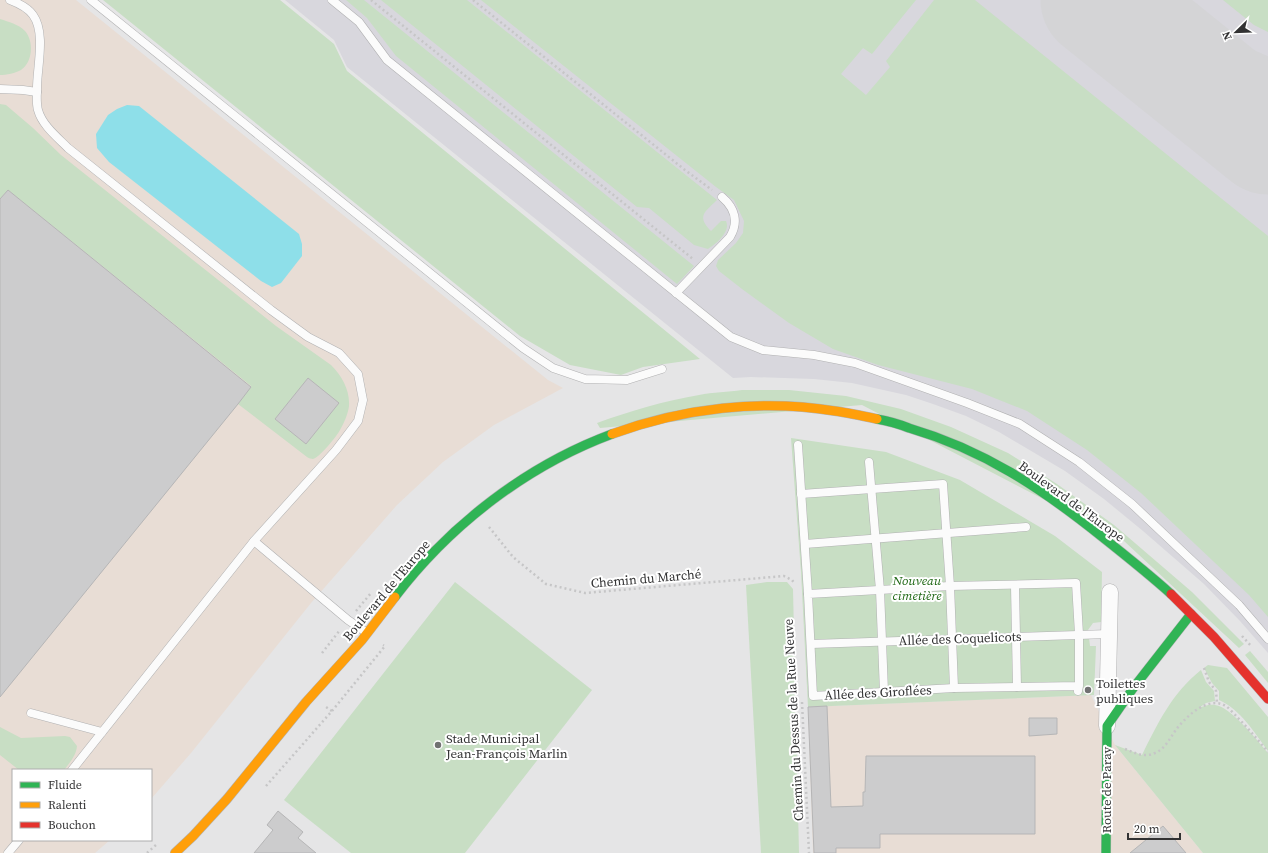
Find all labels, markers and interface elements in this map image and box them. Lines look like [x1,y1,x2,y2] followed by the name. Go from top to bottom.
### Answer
[1216,12,1256,52] north arrow
[1219,29,1236,42] text: N
[1015,457,1128,546] street label: Boulevard de l'Europe
[339,536,434,644] street label: Boulevard de l'Europe
[590,565,702,592] street label: Chemin du Marché
[892,572,942,604] park label: Nouveau cimetière
[780,618,807,822] street label: Chemin du Dessus de la Rue Neuve
[898,628,1022,649] street label: Allée des Coquelicots
[1096,675,1153,707] place label: Toilettes publiques
[824,681,932,704] street label: Allée des Giroflées
[1083,685,1093,695] marker: Toilettes publiques
[445,730,568,762] place label: Stade Municipal Jean-François Marlin
[433,740,443,750] marker: Stade Municipal Jean-François Marlin
[1098,746,1115,833] street label: Route de Paray
[12,769,152,841] legend
[48,777,82,793] text: Fluide
[48,797,87,813] text: Ralenti
[1128,815,1180,841] scale bar
[48,817,96,833] text: Bouchon
[1134,821,1160,837] text: 20 m

